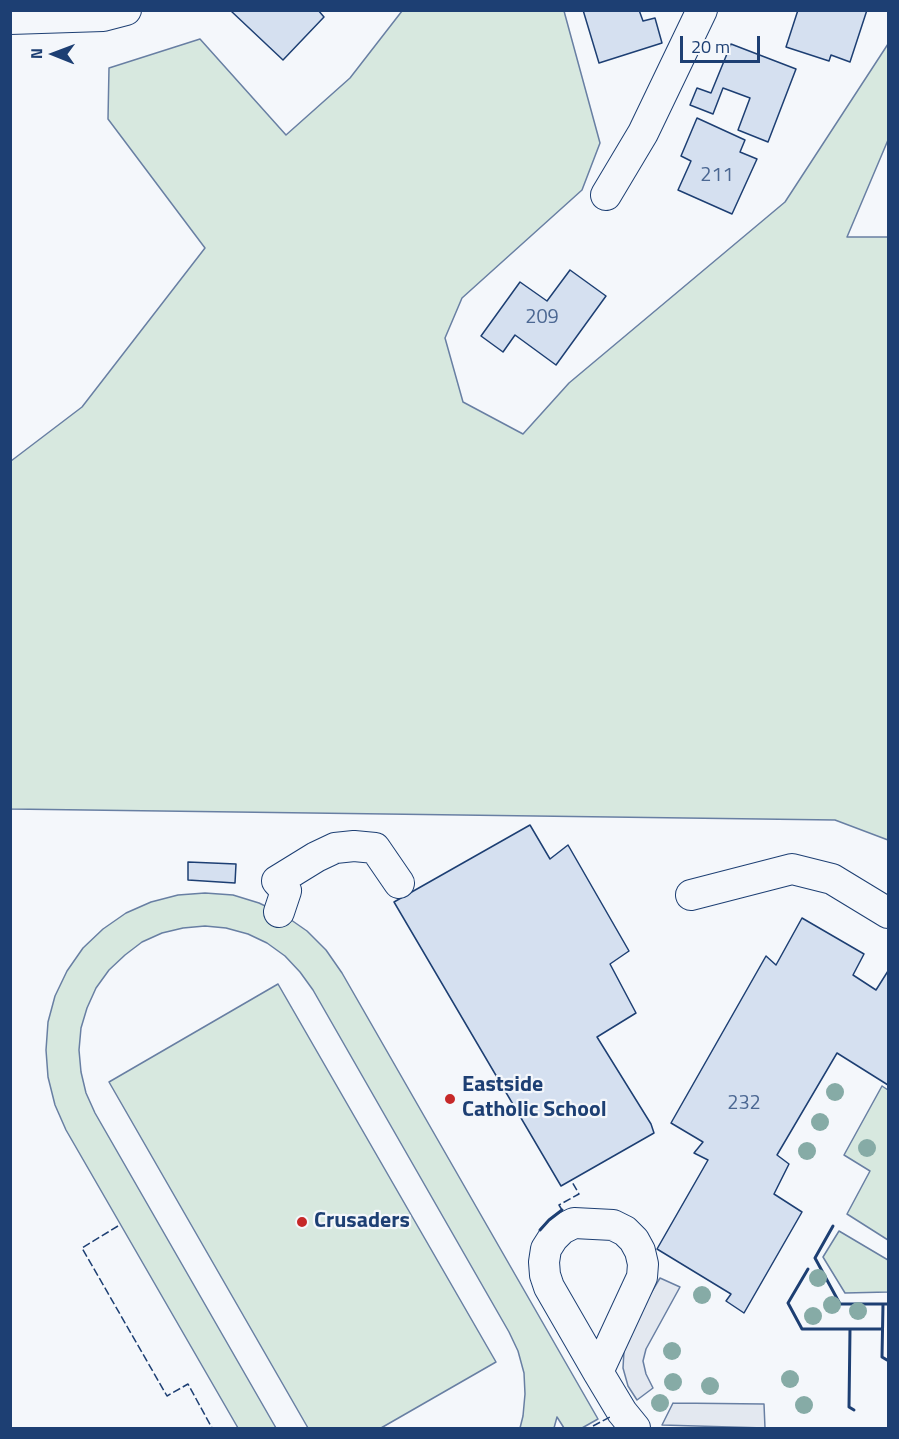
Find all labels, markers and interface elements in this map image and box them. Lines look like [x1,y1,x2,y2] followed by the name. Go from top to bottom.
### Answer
[24,24,84,84] north arrow
[683,24,762,62] scale bar
[691,33,730,60] text: 20 m
[24,48,48,59] text: N
[700,164,734,188] house number: 211
[525,306,559,330] house number: 209
[462,1073,607,1124] place label: Eastside Catholic School
[443,1092,457,1106] marker: Eastside Catholic School
[727,1092,761,1116] house number: 232
[314,1209,410,1235] place label: Crusaders
[295,1215,309,1229] marker: Crusaders

